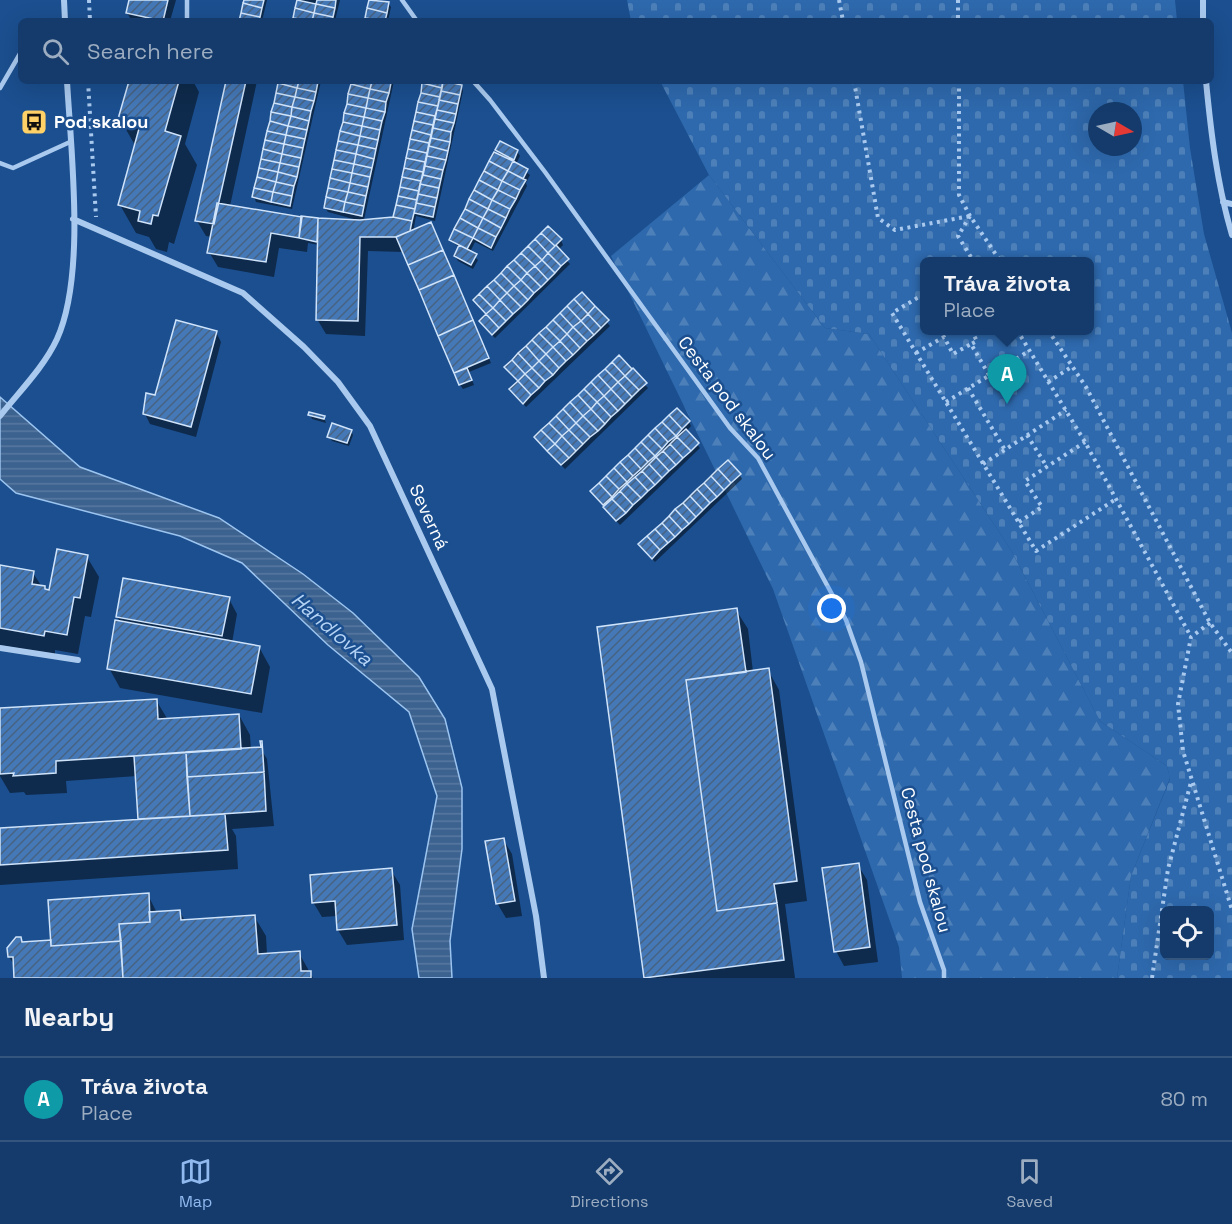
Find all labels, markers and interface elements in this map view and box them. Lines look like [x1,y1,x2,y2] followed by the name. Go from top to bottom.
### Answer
[18,18,1214,84] search box
[39,35,72,68] icon: search
[87,37,214,65] text: Search here
[1088,102,1142,156] north arrow
[19,107,49,137] bus stop icon: Pod skalou
[54,110,148,133] place label: Pod skalou
[920,257,1094,335] popup
[944,269,1070,297] text: Tráva života
[944,297,995,323] text: Place
[673,331,782,464] street label: Cesta pod skalou
[988,354,1026,404] pin: A
[404,480,455,553] street label: Severná
[286,587,378,672] water label: Handlovka
[817,594,846,623] your location
[896,785,957,935] street label: Cesta pod skalou
[1160,906,1214,960] map controls
[1160,906,1214,960] button: locate
[24,1000,114,1034] text: Nearby
[81,1072,208,1100] text: Tráva života
[37,1086,50,1112] text: A
[1160,1086,1208,1112] text: 80 m
[81,1100,133,1126] text: Place
[179,1155,212,1212] tab: Map
[570,1155,649,1212] tab: Directions
[1006,1155,1053,1212] tab: Saved

